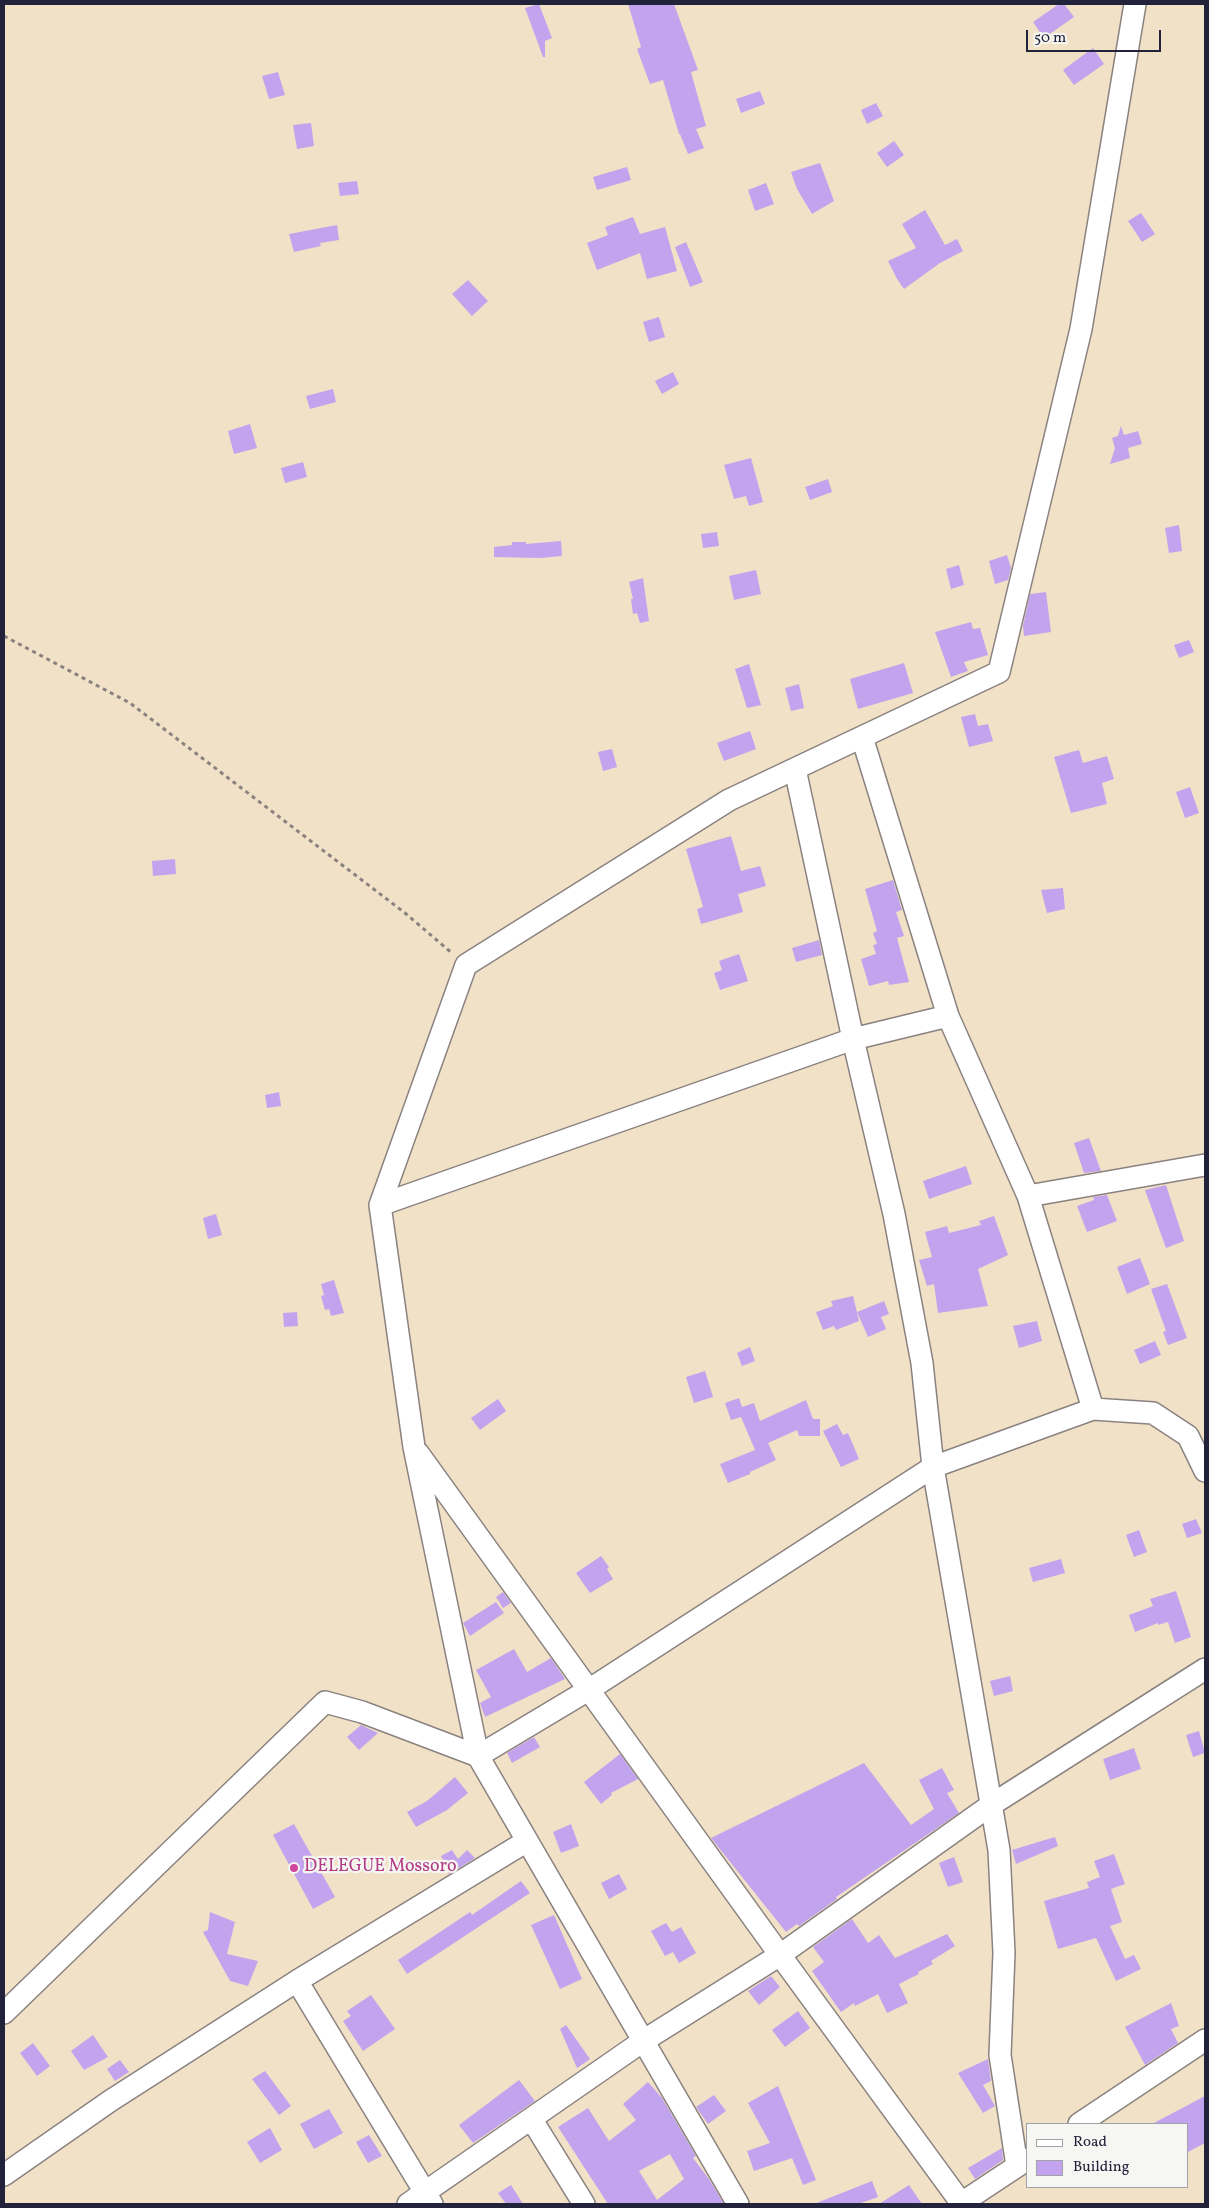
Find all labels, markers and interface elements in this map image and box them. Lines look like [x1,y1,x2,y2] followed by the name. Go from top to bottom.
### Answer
[1029,20,1164,52] scale bar
[1034,28,1066,49] text: 50 m
[304,1857,457,1879] place label: DELEGUE Mossoro
[288,1862,300,1874] marker: DELEGUE Mossoro
[1026,2123,1189,2188] legend
[1073,2132,1107,2153] text: Road
[1073,2157,1129,2178] text: Building

